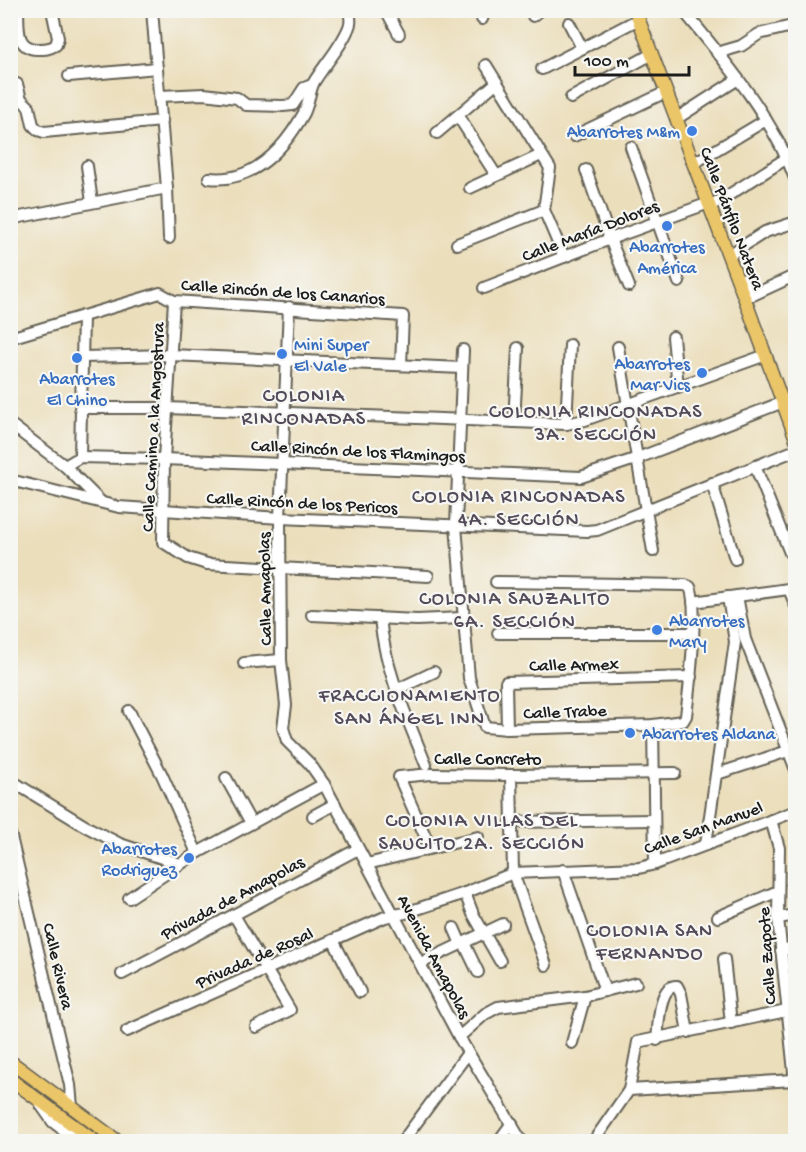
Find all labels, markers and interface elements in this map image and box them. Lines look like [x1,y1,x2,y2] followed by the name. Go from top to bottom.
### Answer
[575,39,689,77] scale bar
[583,52,629,73] text: 100 m
[567,123,680,144] place label: Abarrotes M&m
[685,124,699,138] marker: Abarrotes M&m
[694,144,768,294] street label: Calle Pánfilo Natera
[519,196,664,268] street label: Calle María Dolores
[660,219,674,233] marker: Abarrotes América
[629,238,706,280] place label: Abarrotes América
[180,276,387,311] street label: Calle Rincón de los Canarios
[139,321,171,532] street label: Calle Camino a la Angostura
[294,336,370,378] place label: Mini Super El Vale
[275,347,289,361] marker: Mini Super El Vale
[70,351,84,365] marker: Abarrotes El Chino
[615,355,691,397] place label: Abarrotes Mar Vics
[695,366,709,380] marker: Abarrotes Mar Vics
[39,370,116,412] place label: Abarrotes El Chino
[241,386,367,432] district label: COLONIA RINCONADAS
[489,402,703,448] district label: COLONIA RINCONADAS 3A. SECCIÓN
[250,436,467,469] street label: Calle Rincón de los Flamingos
[412,487,626,533] district label: COLONIA RINCONADAS 4A. SECCIÓN
[206,489,399,520] street label: Calle Rincón de los Pericos
[255,531,278,646] street label: Calle Amapolas
[419,589,611,635] district label: COLONIA SAUZALITO 6A. SECCIÓN
[669,612,746,654] place label: Abarrotes Mary
[650,623,664,637] marker: Abarrotes Mary
[529,655,620,678] street label: Calle Armex
[318,686,501,732] district label: FRACCIONAMIENTO SAN ÁNGEL INN
[523,702,608,725] street label: Calle Trabe
[642,725,776,746] place label: Abarrotes Aldana
[623,726,637,740] marker: Abarrotes Aldana
[434,750,542,771] street label: Calle Concreto
[641,798,766,861] street label: Calle San Manuel
[378,811,586,857] district label: COLONIA VILLAS DEL SAUCITO 2A. SECCIÓN
[101,840,178,882] place label: Abarrotes Rodriguez
[182,851,196,865] marker: Abarrotes Rodriguez
[157,852,310,946] street label: Privada de Amapolas
[391,892,475,1024] street label: Avenida Amapolas
[755,906,782,1005] street label: Calle Zapote
[36,921,77,1013] street label: Calle Rivera
[586,921,714,967] district label: COLONIA SAN FERNANDO
[192,924,317,995] street label: Privada de Rosal

